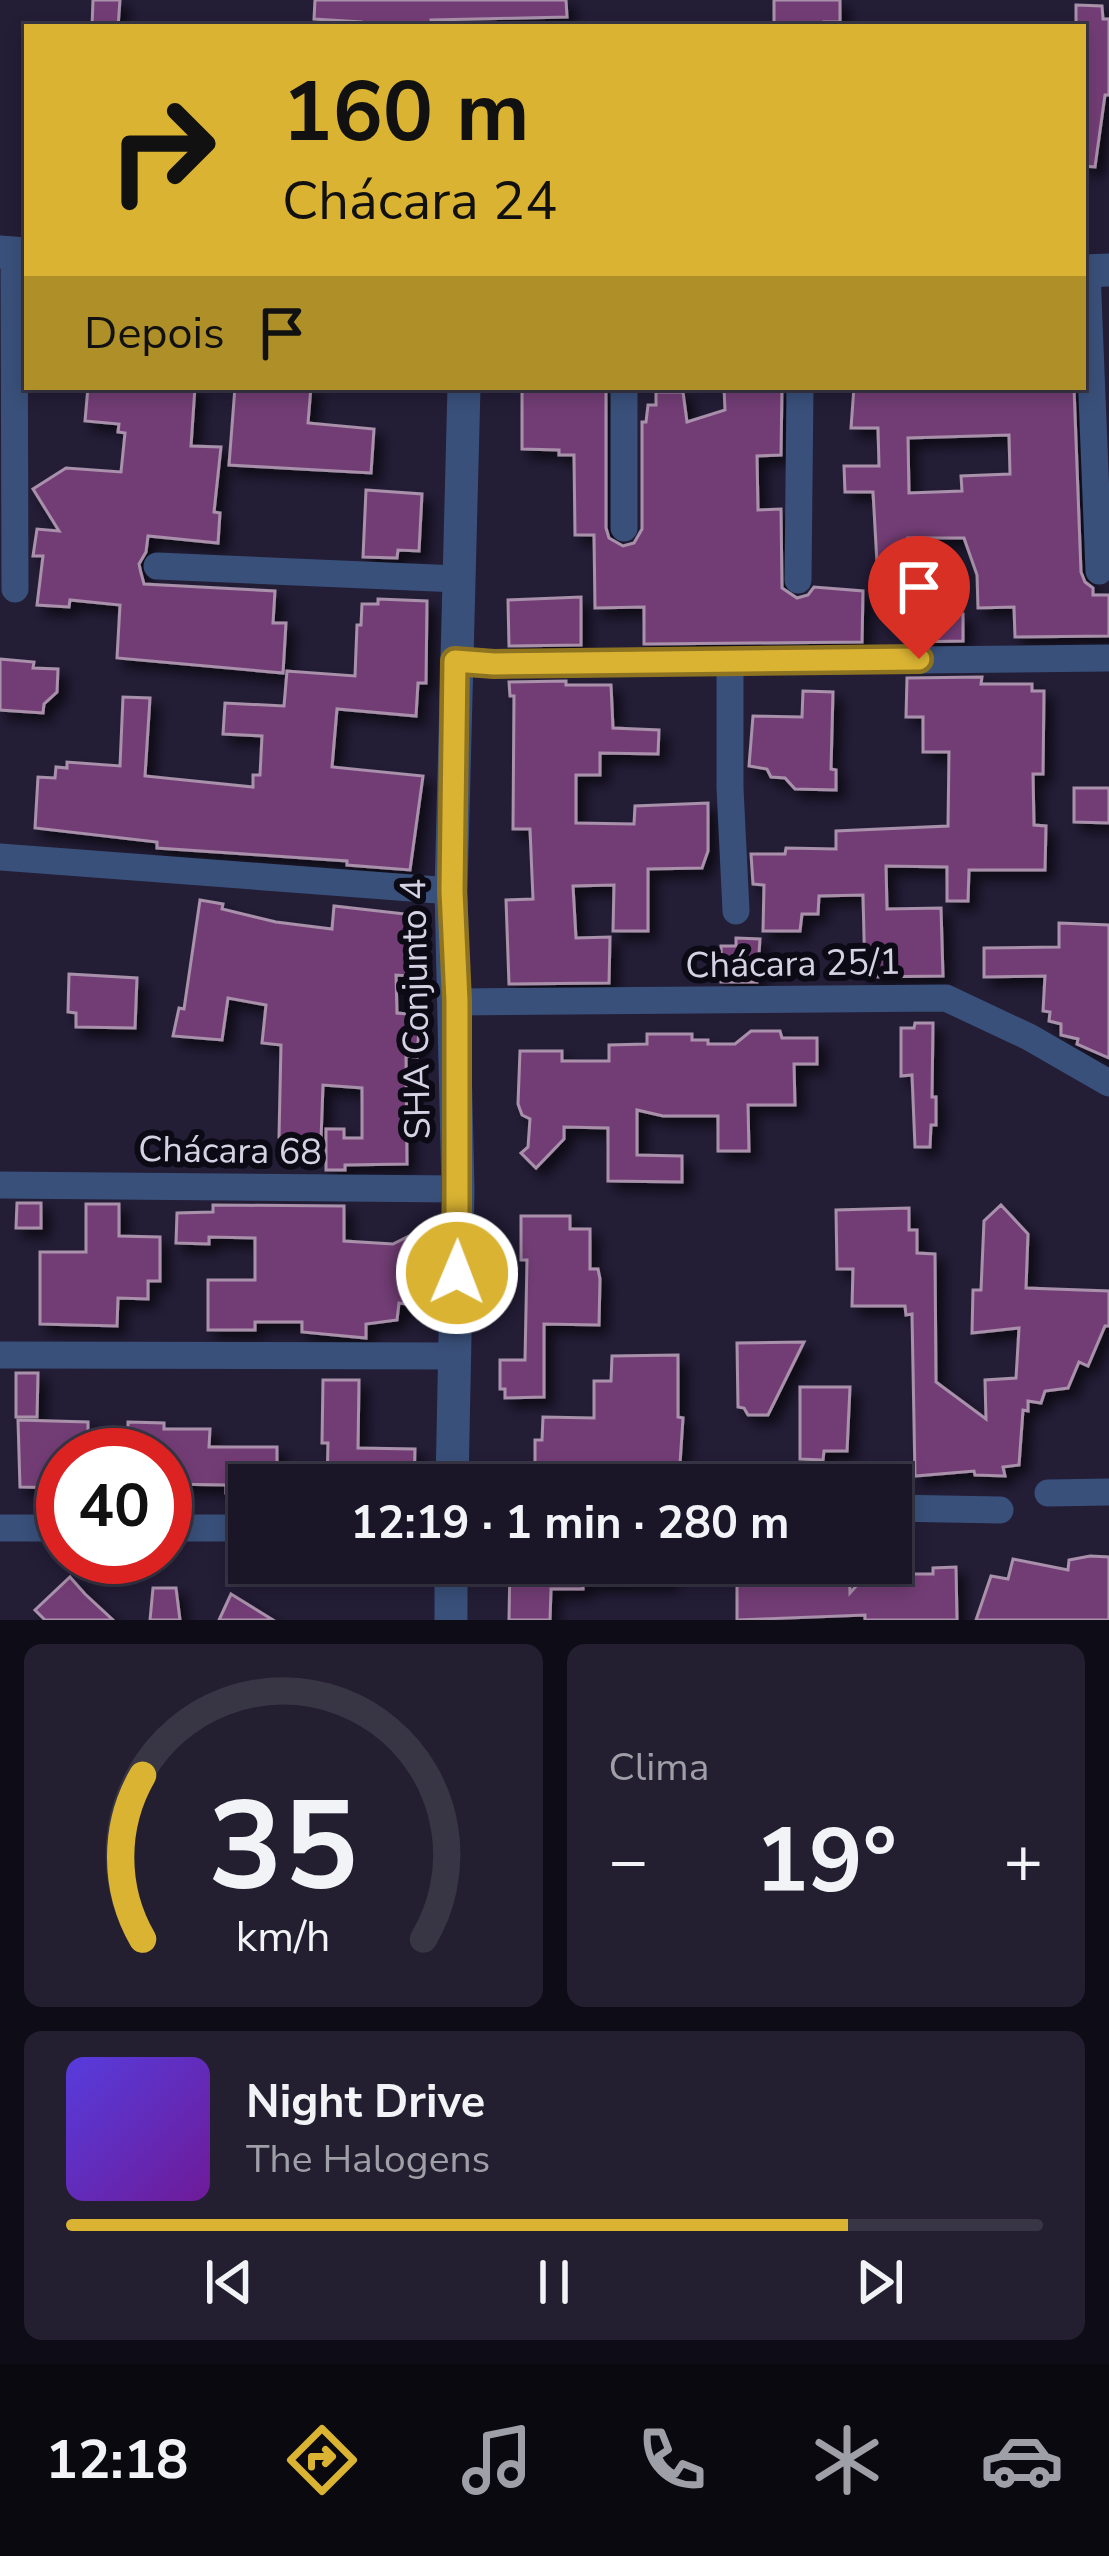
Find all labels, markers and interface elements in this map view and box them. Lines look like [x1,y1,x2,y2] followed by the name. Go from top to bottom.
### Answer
[282,55,530,170] text: 160 m
[84,72,240,228] icon: right
[282,164,557,238] text: Chácara 24
[249,300,315,366] icon: arrive
[84,303,225,364] text: Depois
[868,536,970,659] pin
[886,554,952,620] icon: arrive
[389,878,443,1140] street label: SHA Conjunto 4
[685,938,901,990] street label: Chácara 25/1
[138,1125,322,1177] street label: Chácara 68
[394,1210,520,1336] position arrow
[36,1428,192,1584] speed limit sign: 40
[350,1493,790,1554] text: 12:19 · 1 min · 280 m
[609,1741,709,1794] text: Clima
[208,1762,358,1932] text: 35
[755,1800,897,1923] text: 19°
[609,1816,648,1906] text: −
[1003,1816,1043,1906] text: +
[236,1907,331,1965] text: km/h
[246,2072,485,2133] text: Night Drive
[246,2133,490,2186] text: The Halogens
[196,2249,262,2315] icon: previous
[521,2249,587,2315] icon: pause
[847,2249,913,2315] icon: next
[280,2418,364,2502] icon: directions
[455,2418,539,2502] icon: music
[630,2418,714,2502] icon: phone
[805,2418,889,2502] icon: climate
[980,2418,1064,2502] icon: car
[46,2423,189,2497] text: 12:18

